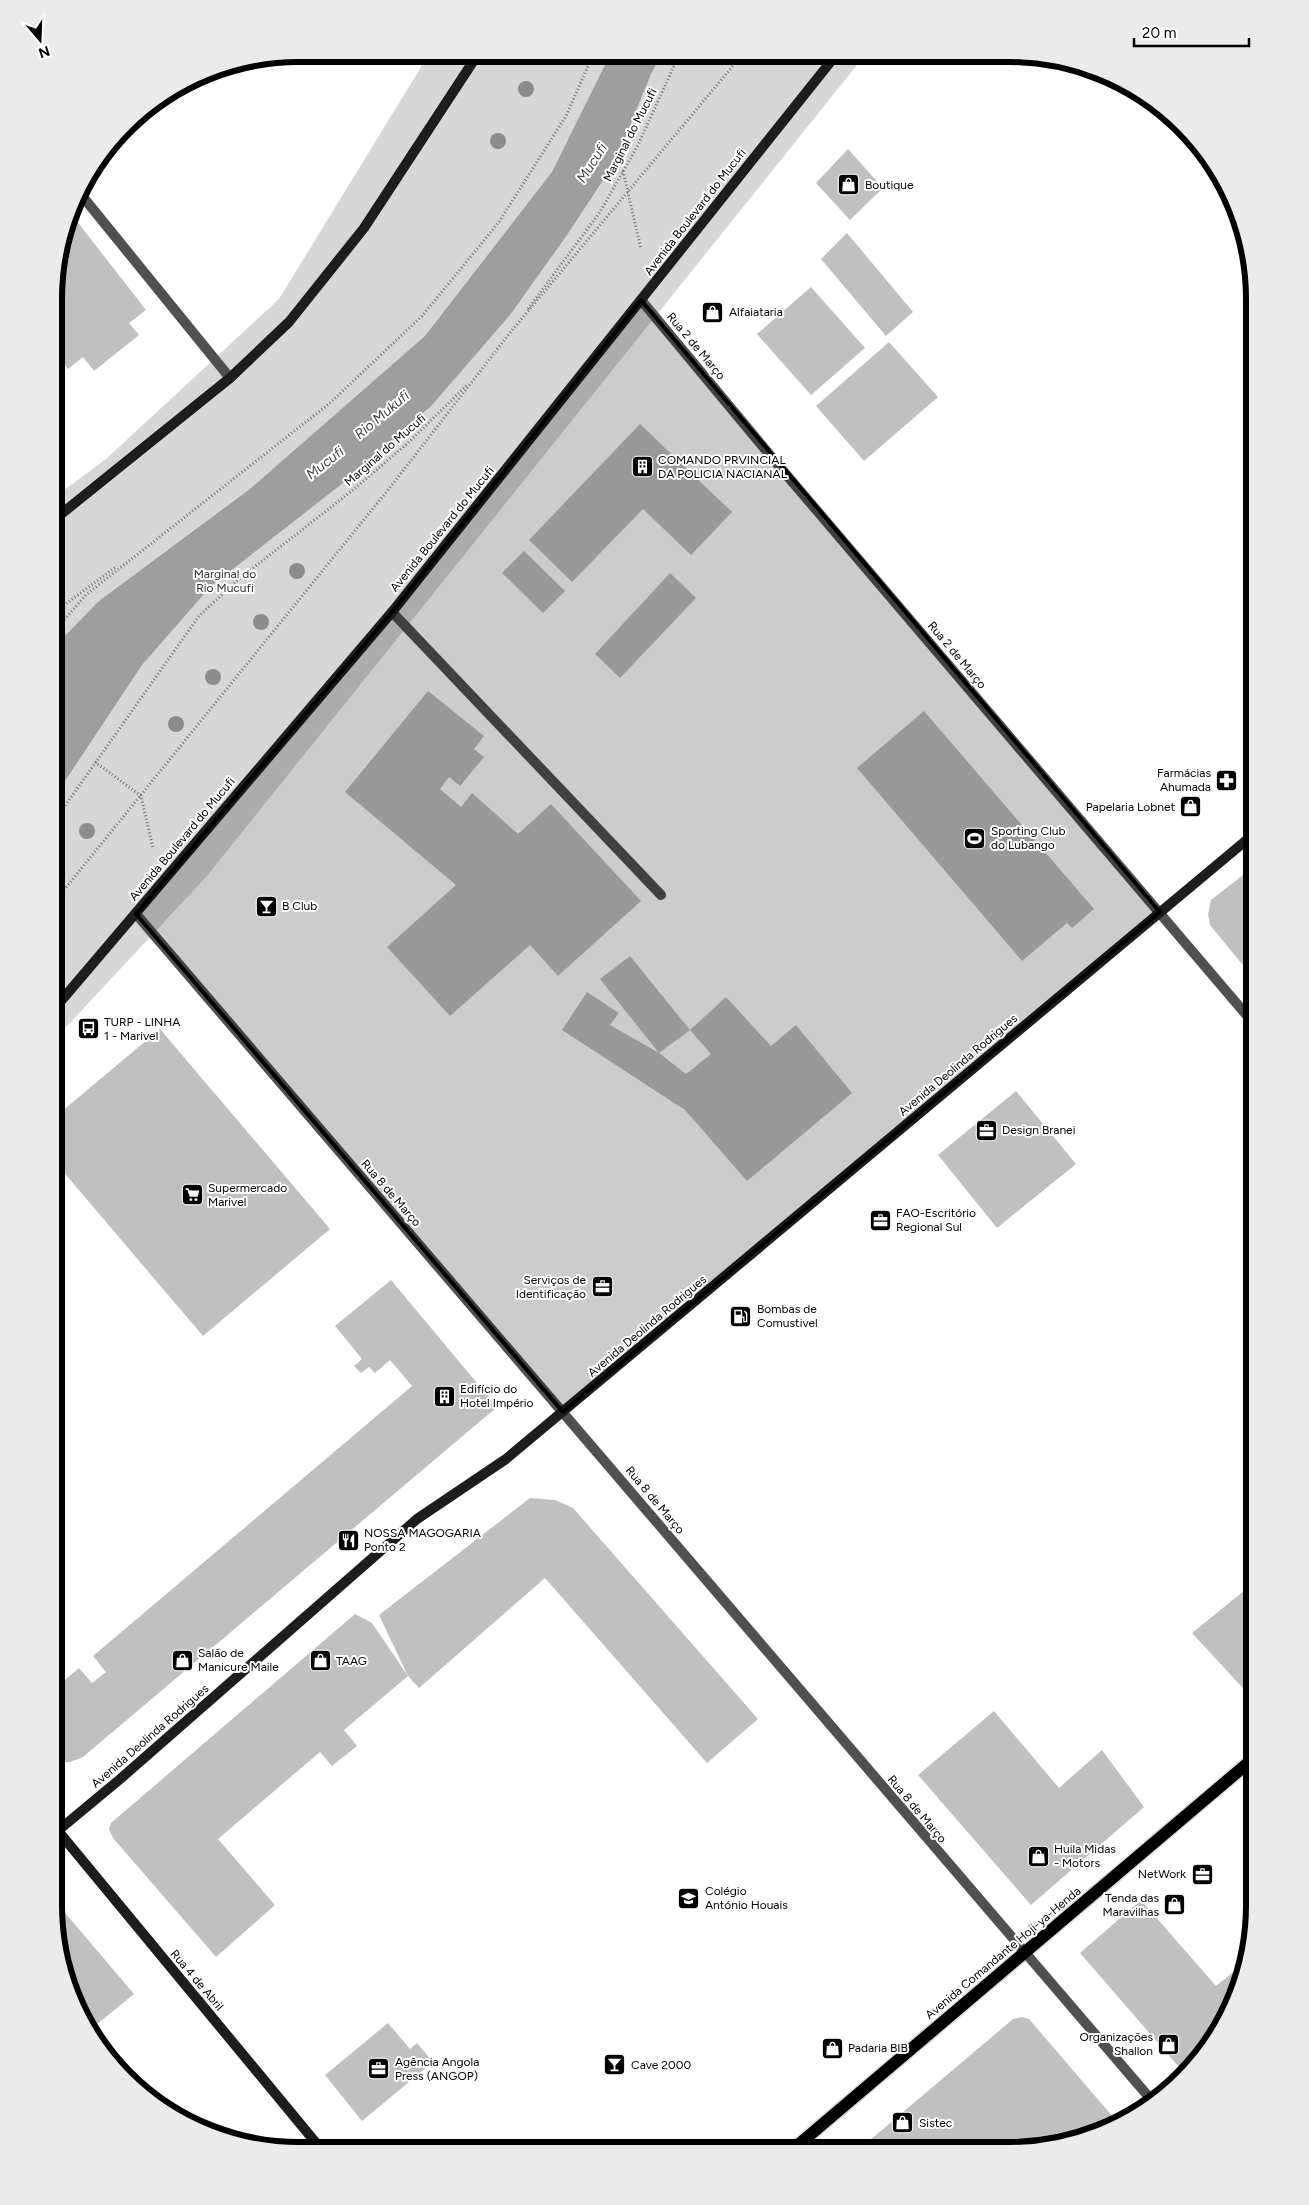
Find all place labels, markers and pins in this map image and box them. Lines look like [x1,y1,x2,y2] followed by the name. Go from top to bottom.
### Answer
[837,173,861,197] shop icon: Boutique
[865,178,914,192] place label: Boutique
[701,300,725,324] shop icon: Alfaiataria
[729,305,783,319] place label: Alfaiataria
[658,453,788,481] place label: COMANDO PRVINCIAL DA POLICIA NACIANAL
[630,455,654,479] building icon: COMANDO PRVINCIAL DA POLICIA NACIANAL
[1157,766,1211,794] place label: Farmácias Ahumada
[1215,768,1239,792] pharmacy icon: Farmácias Ahumada
[1179,795,1203,819] shop icon: Papelaria Lobnet
[1086,800,1175,814] place label: Papelaria Lobnet
[991,824,1066,852] place label: Sporting Club do Lubango
[963,826,987,850] sports icon: Sporting Club do Lubango
[254,894,278,918] bar icon: B Club
[282,899,317,913] place label: B Club
[104,1015,180,1043] place label: TURP - LINHA 1 - Marivel
[76,1017,100,1041] bus stop icon: TURP - LINHA 1 - Marivel
[974,1118,998,1142] office icon: Design Branei
[1002,1123,1075,1137] place label: Design Branei
[208,1181,287,1209] place label: Supermercado Marivel
[180,1183,204,1207] supermarket icon: Supermercado Marivel
[896,1206,976,1234] place label: FAO-Escritório Regional Sul
[868,1208,892,1232] office icon: FAO-Escritório Regional Sul
[516,1273,586,1301] place label: Serviços de Identificação
[590,1275,614,1299] office icon: Serviços de Identificação
[757,1302,818,1330] place label: Bombas de Comustivel
[729,1304,753,1328] fuel station icon: Bombas de Comustivel
[460,1382,534,1410] place label: Edifício do Hotel Império
[432,1384,456,1408] building icon: Edifício do Hotel Império
[364,1526,481,1554] place label: NOSSA MAGOGARIA Ponto 2
[336,1528,360,1552] restaurant icon: NOSSA MAGOGARIA Ponto 2
[198,1646,279,1674] place label: Salão de Manicure Maile
[170,1648,194,1672] shop icon: Salão de Manicure Maile
[308,1649,332,1673] shop icon: TAAG
[336,1654,367,1668] place label: TAAG
[1054,1842,1116,1870] place label: Huila Midas - Motors
[1026,1844,1050,1868] shop icon: Huila Midas - Motors
[1190,1862,1214,1886] office icon: NetWork
[1138,1867,1186,1881] place label: NetWork
[705,1884,788,1912] place label: Colégio António Houais
[677,1886,701,1910] school or university icon: Colégio António Houais
[1103,1891,1159,1919] place label: Tenda das Maravilhas
[1163,1893,1187,1917] shop icon: Tenda das Maravilhas
[1079,2030,1153,2058] place label: Organizações Shallon
[1157,2032,1181,2056] shop icon: Organizações Shallon
[820,2036,844,2060] shop icon: Padaria BIB
[848,2041,908,2055] place label: Padaria BIB
[603,2053,627,2077] bar icon: Cave 2000
[395,2055,479,2083] place label: Agência Angola Press (ANGOP)
[367,2057,391,2081] office icon: Agência Angola Press (ANGOP)
[631,2058,691,2072] place label: Cave 2000
[891,2111,915,2135] shop icon: Sistec
[919,2116,953,2130] place label: Sistec

